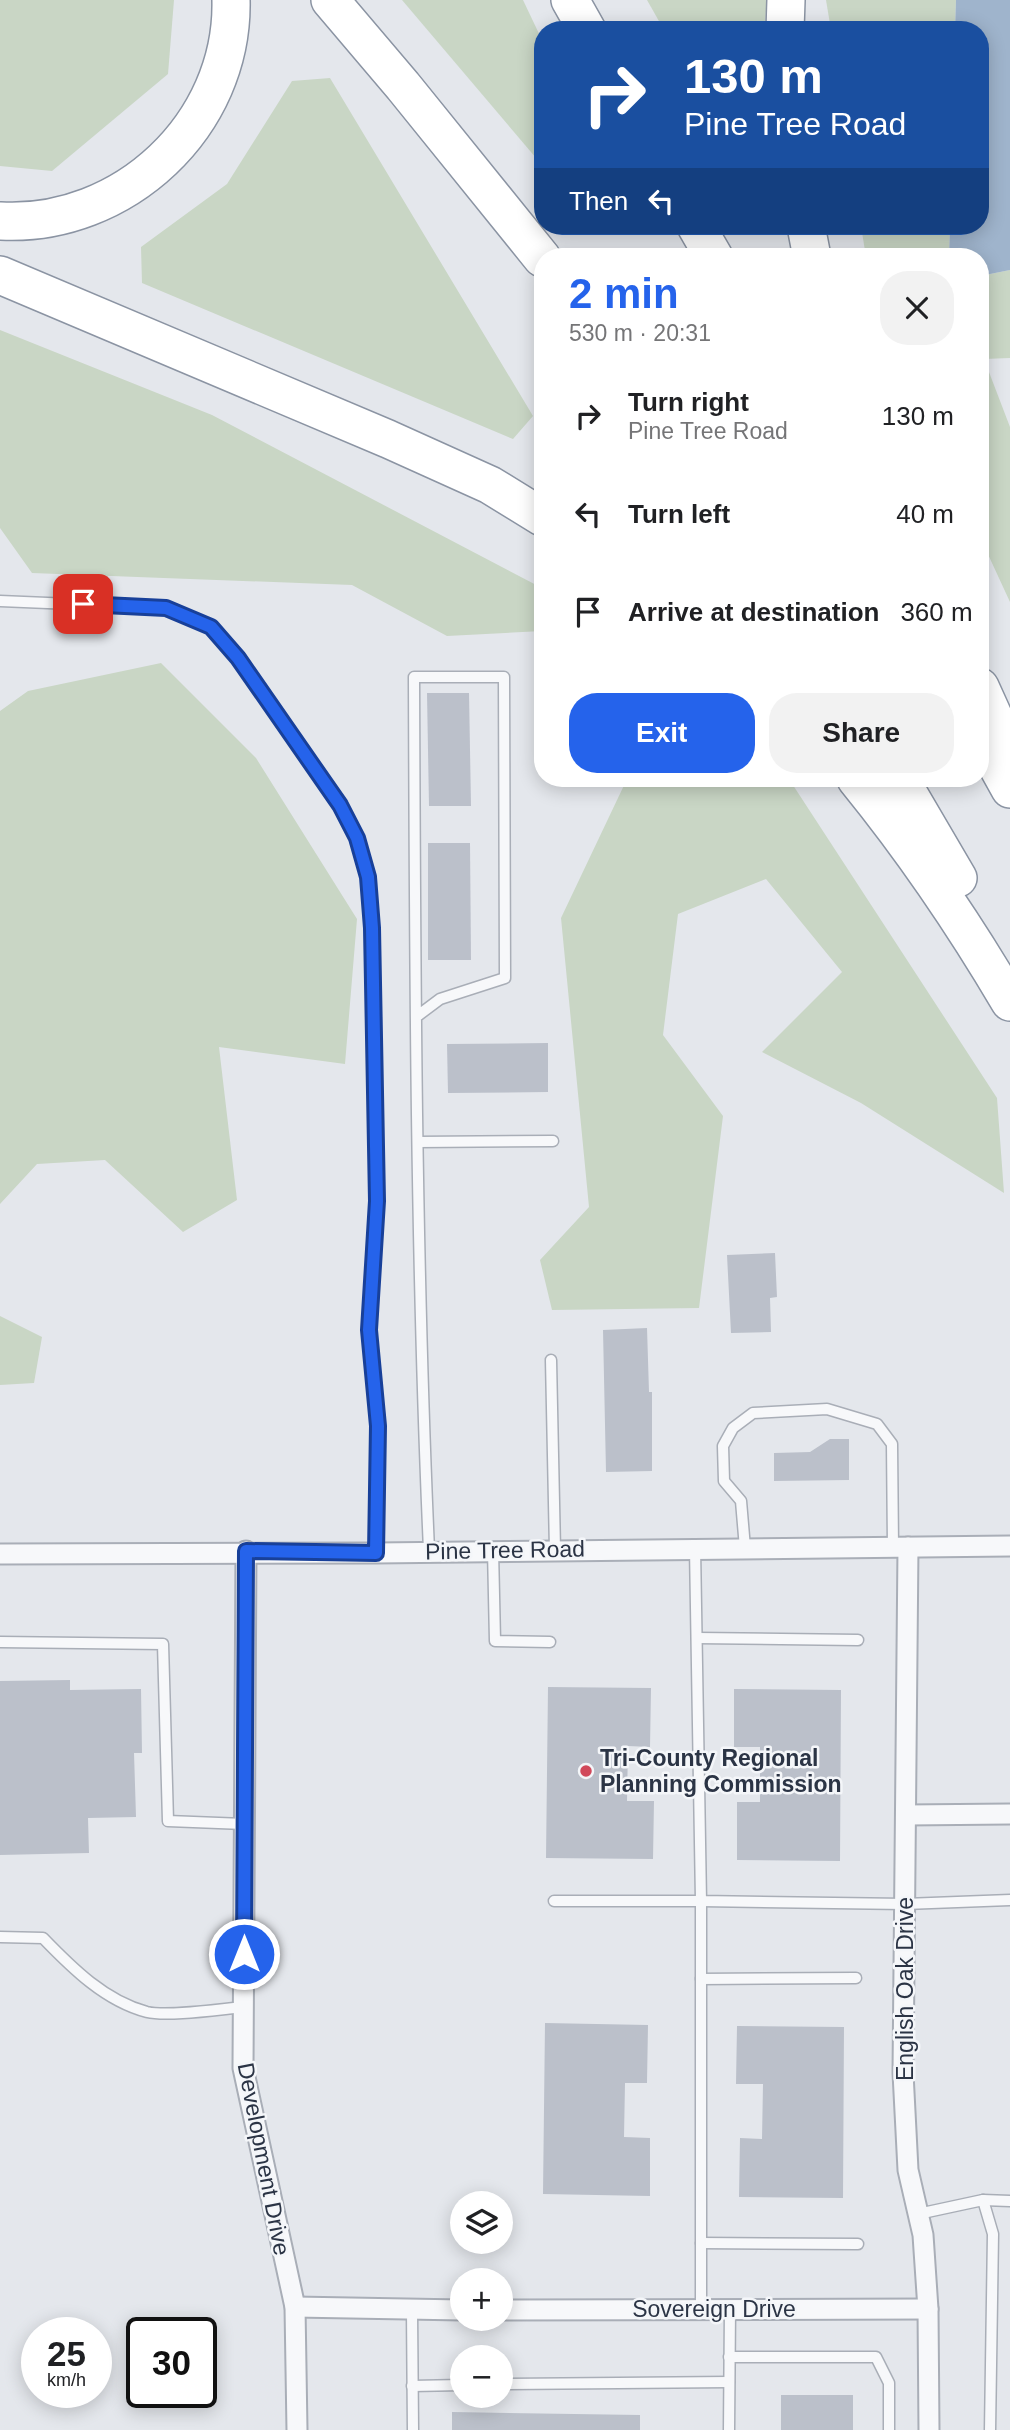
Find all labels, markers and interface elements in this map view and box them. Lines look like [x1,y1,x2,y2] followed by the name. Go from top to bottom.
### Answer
[569,49,660,140] icon: right
[684,49,823,103] text: 130 m
[684,106,906,142] text: Pine Tree Road
[642,182,680,220] icon: left
[569,186,628,216] text: Then
[569,270,679,317] text: 2 min
[880,271,954,345] button: close
[569,320,711,346] text: 530 m · 20:31
[628,387,749,417] text: Turn right
[569,397,607,435] icon: right
[882,401,954,431] text: 130 m
[628,418,788,444] text: Pine Tree Road
[569,495,607,533] icon: left
[628,499,730,529] text: Turn left
[896,499,954,529] text: 40 m
[53,574,113,634] pin
[64,585,102,623] icon: arrive
[569,593,607,631] icon: arrive
[628,597,879,627] text: Arrive at destination
[900,597,973,627] text: 360 m
[569,693,755,773] button: Exit
[769,693,954,773] button: Share
[425,1536,585,1564] street label: Pine Tree Road
[600,1745,842,1797] place label: Tri-County Regional Planning Commission
[578,1763,594,1779] marker: Tri-County Regional Planning Commission
[892,1897,918,2081] street label: English Oak Drive
[207,1917,281,1991] position arrow
[233,2061,295,2257] street label: Development Drive
[450,2191,513,2408] map controls
[450,2191,513,2254] button: layers
[450,2268,513,2331] button: +
[632,2296,796,2322] street label: Sovereign Drive
[126,2317,217,2408] speed limit sign: 30
[47,2334,86,2373] text: 25
[450,2345,513,2408] button: −
[47,2370,86,2390] text: km/h

